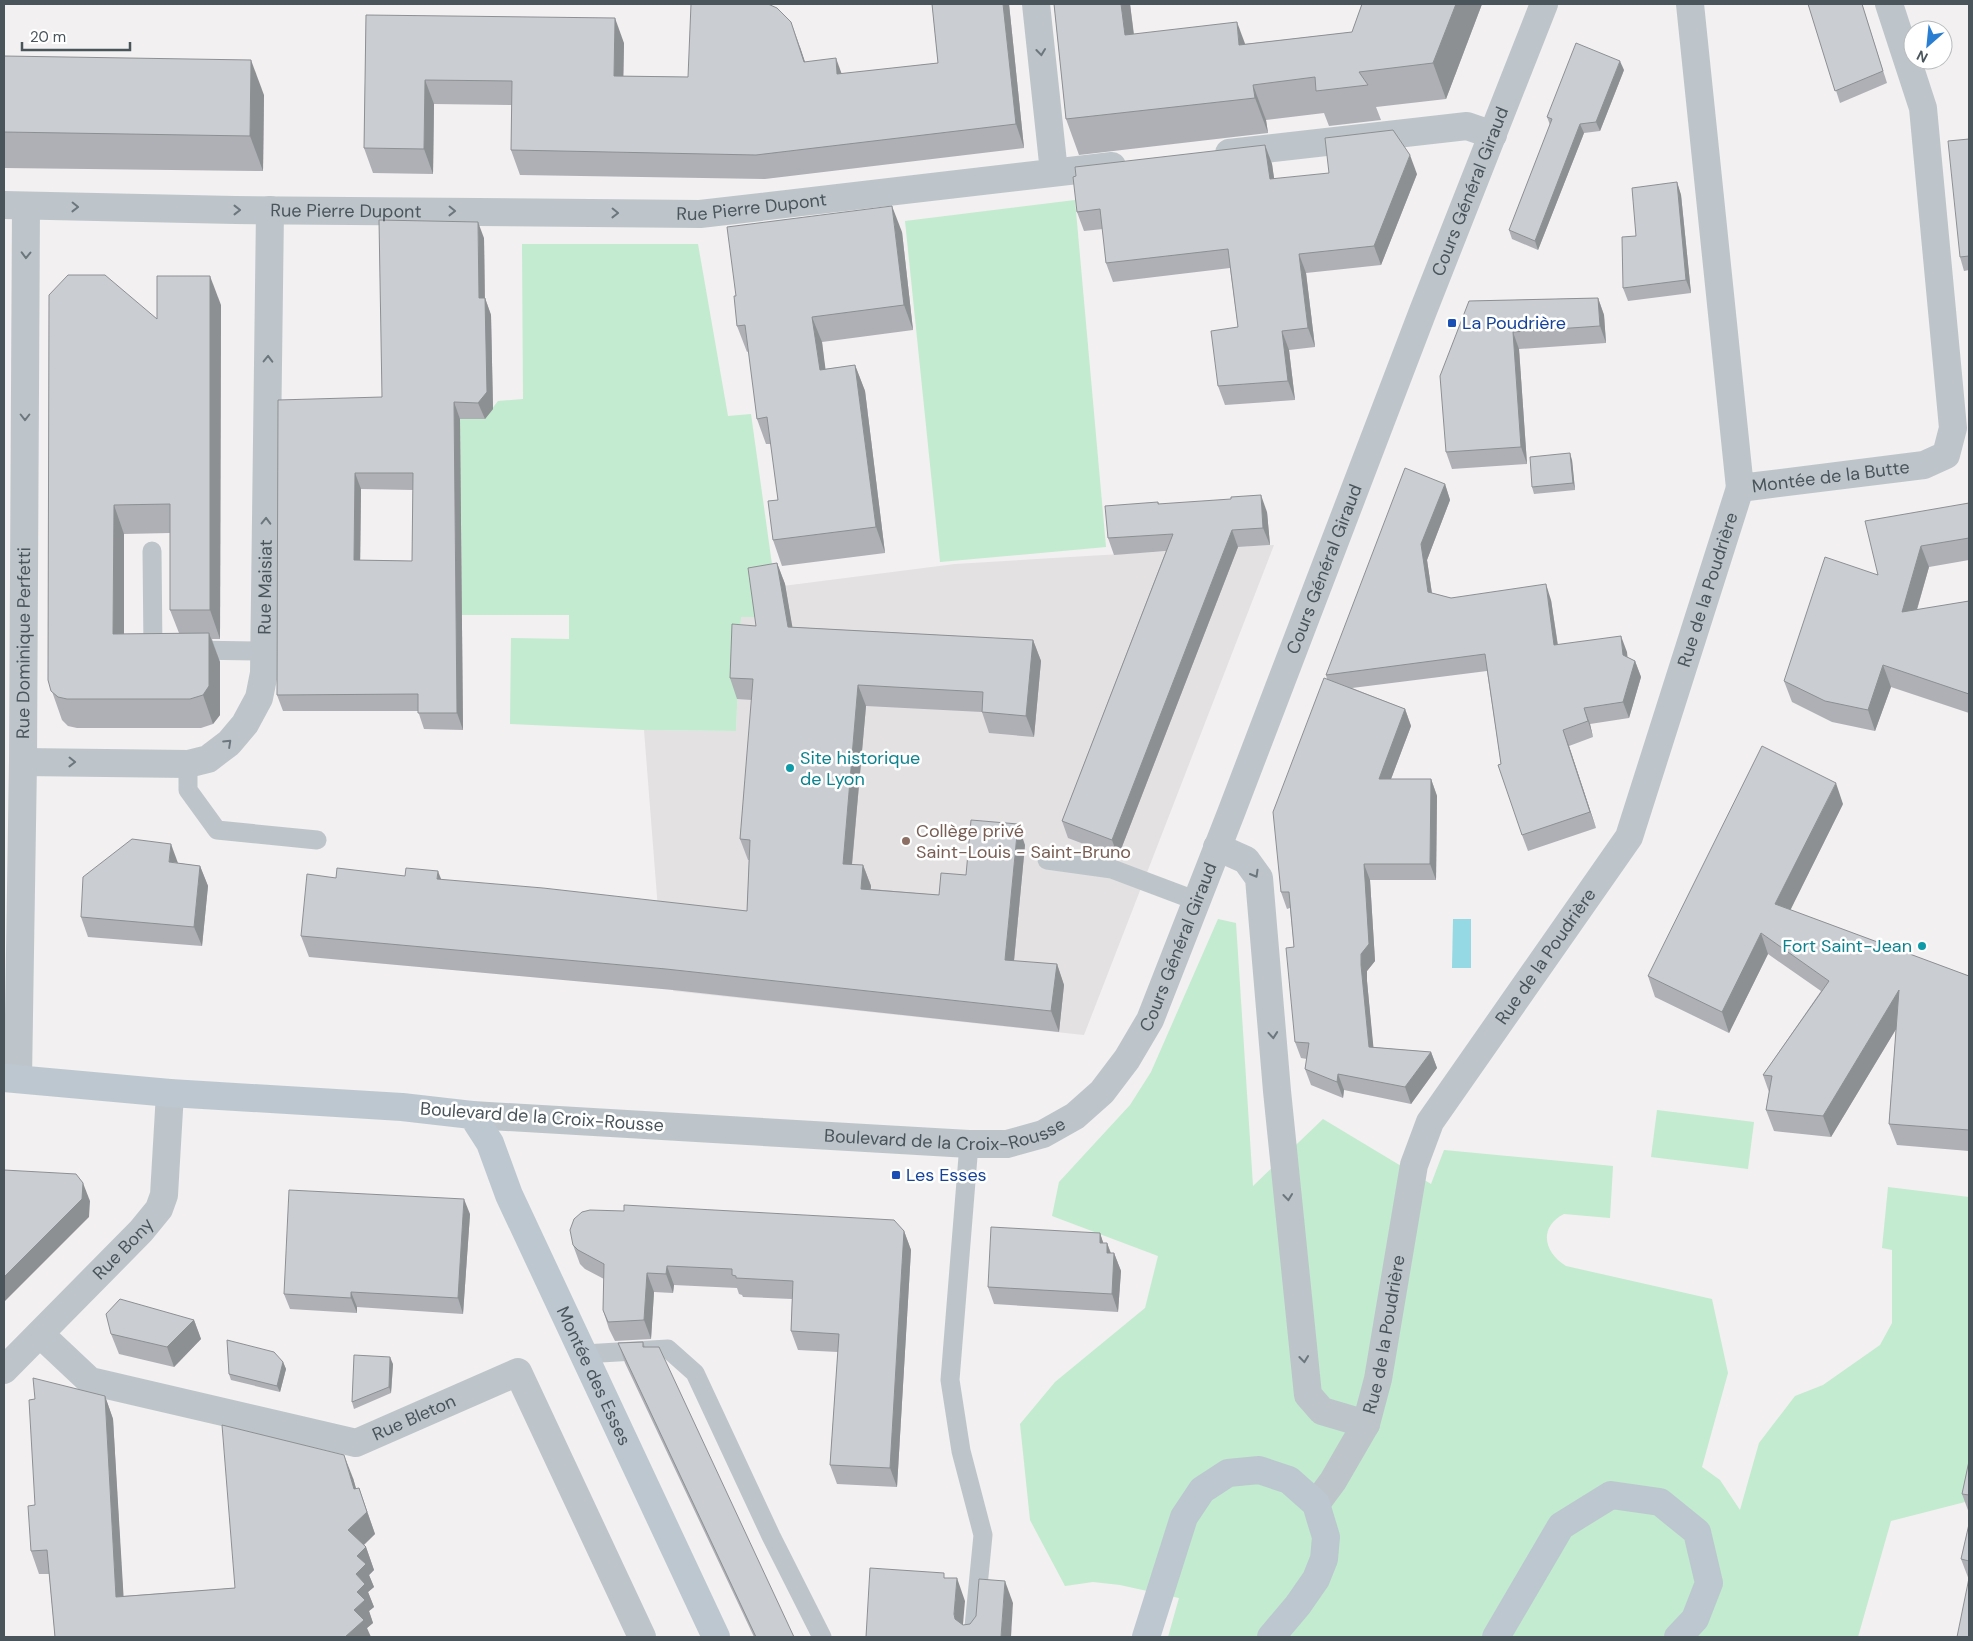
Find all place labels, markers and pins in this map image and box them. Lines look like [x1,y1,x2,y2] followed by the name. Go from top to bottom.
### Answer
[1462,311,1566,335] place label: La Poudrière
[1446,317,1458,329] marker: La Poudrière
[800,746,920,791] place label: Site historique de Lyon
[784,762,796,774] marker: Site historique de Lyon
[916,819,1131,864] place label: Collège privé Saint-Louis - Saint-Bruno
[900,835,912,847] marker: Collège privé Saint-Louis - Saint-Bruno
[1783,934,1912,958] place label: Fort Saint-Jean
[1916,940,1928,952] marker: Fort Saint-Jean
[906,1163,987,1187] place label: Les Esses
[890,1169,902,1181] marker: Les Esses

